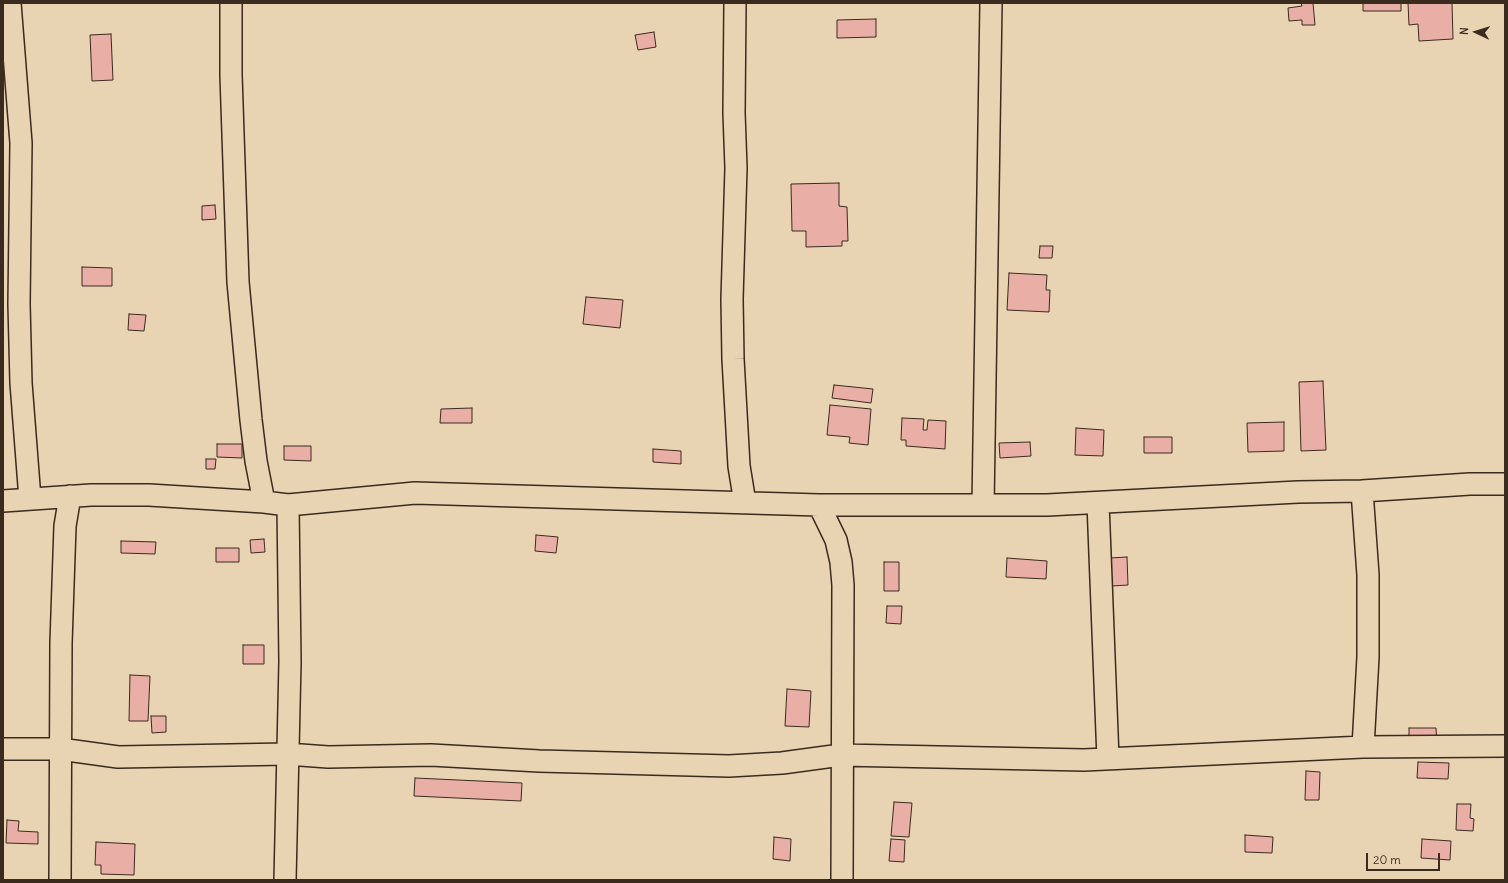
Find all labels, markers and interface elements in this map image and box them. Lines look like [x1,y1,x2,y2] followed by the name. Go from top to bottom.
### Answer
[1456,12,1496,52] north arrow
[1457,27,1471,35] text: N
[1368,845,1442,871] scale bar
[1373,852,1401,867] text: 20 m

